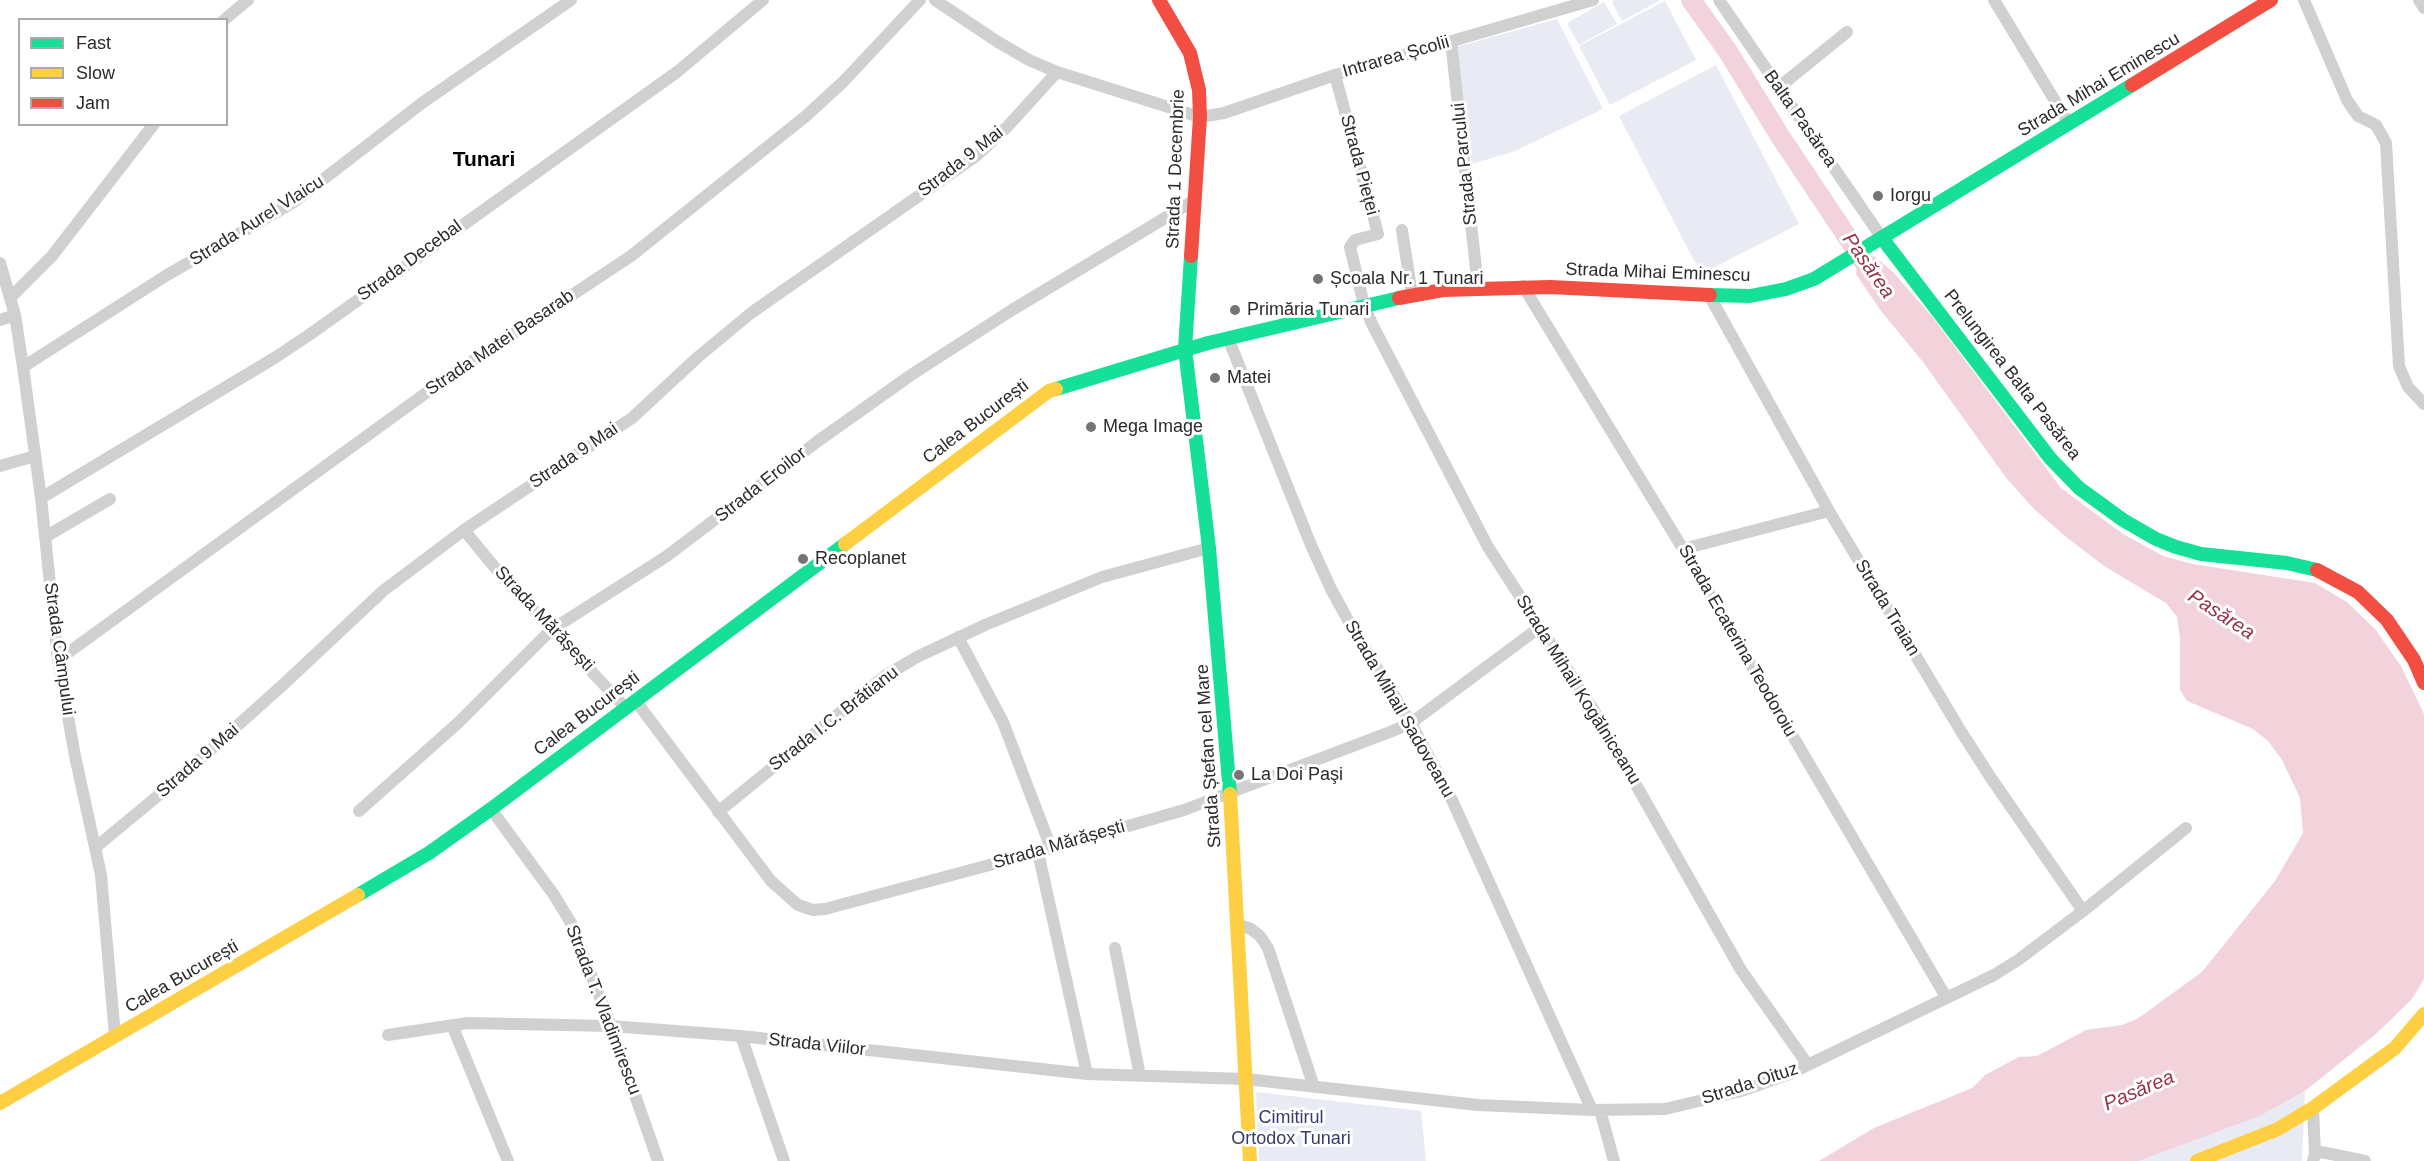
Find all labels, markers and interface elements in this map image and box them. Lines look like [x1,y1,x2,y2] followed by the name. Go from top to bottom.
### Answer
[18,18,228,126] legend
[2014,28,2184,142] street label: Strada Mihai Eminescu
[1340,31,1452,83] street label: Intrarea Școlii
[76,33,111,53] text: Fast
[76,63,115,83] text: Slow
[1759,66,1841,172] street label: Balta Pasărea
[1162,89,1190,249] street label: Strada 1 Decembrie
[76,93,110,113] text: Jam
[1448,102,1482,226] street label: Strada Parcului
[1335,112,1383,218] street label: Strada Pieței
[914,122,1008,202] street label: Strada 9 Mai
[453,147,515,173] district label: Tunari
[186,171,328,271] street label: Strada Aurel Vlaicu
[1890,185,1931,207] place label: Iorgu
[1871,189,1885,203] marker: Iorgu
[353,216,467,306] street label: Strada Decebal
[1837,229,1899,303] water label: Pasărea
[1565,259,1751,287] street label: Strada Mihai Eminescu
[1330,268,1483,290] place label: Școala Nr. 1 Tunari
[1311,272,1325,286] marker: Școala Nr. 1 Tunari
[422,285,578,401] street label: Strada Matei Basarab
[1939,286,2085,464] street label: Prelungirea Balta Pasărea
[1247,299,1369,321] place label: Primăria Tunari
[1228,303,1242,317] marker: Primăria Tunari
[1227,367,1271,389] place label: Matei
[1208,371,1222,385] marker: Matei
[919,375,1033,469] street label: Calea București
[1103,416,1203,438] place label: Mega Image
[526,419,622,493] street label: Strada 9 Mai
[1084,420,1098,434] marker: Mega Image
[711,443,811,527] street label: Strada Eroilor
[1673,541,1801,741] street label: Strada Ecaterina Teodoroiu
[815,548,906,570] place label: Recoplanet
[796,552,810,566] marker: Recoplanet
[1850,556,1924,660] street label: Strada Traian
[490,562,598,676] street label: Strada Mărășești
[39,581,79,717] street label: Strada Câmpului
[2183,585,2259,645] water label: Pasărea
[1511,591,1645,789] street label: Strada Mihail Kogălniceanu
[1339,617,1459,801] street label: Strada Mihail Sadoveanu
[765,662,903,776] street label: Strada I.C. Brătianu
[1192,663,1226,849] street label: Strada Ștefan cel Mare
[530,667,644,761] street label: Calea București
[152,719,244,803] street label: Strada 9 Mai
[1251,764,1343,786] place label: La Doi Paşi
[1232,768,1246,782] marker: La Doi Paşi
[991,816,1127,874] street label: Strada Mărășești
[561,922,645,1098] street label: Strada T. Vladimirescu
[122,936,242,1018] street label: Calea București
[767,1029,867,1061] street label: Strada Viilor
[1699,1058,1801,1110] street label: Strada Oituz
[2100,1065,2178,1117] water label: Pasărea
[1231,1107,1351,1150] park label: Cimitirul Ortodox Tunari

